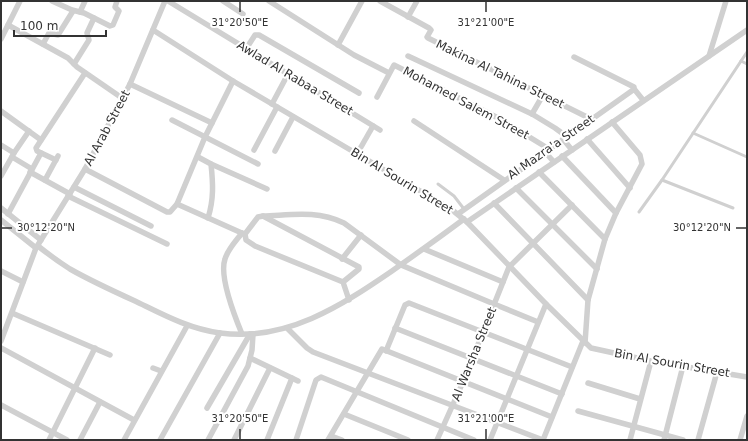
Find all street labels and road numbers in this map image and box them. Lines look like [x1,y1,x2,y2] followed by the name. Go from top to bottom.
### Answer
[434,37,567,111] street label: Makina Al Tahina Street
[234,38,356,118] street label: Awlad Al Rabaa Street
[401,64,532,142] street label: Mohamed Salem Street
[81,87,133,168] street label: Al Arab Street
[505,112,597,182] street label: Al Mazra'a Street
[348,145,456,217] street label: Bin Al Sourin Street
[449,305,499,403] street label: Al Warsha Street
[613,346,731,380] street label: Bin Al Sourin Street

